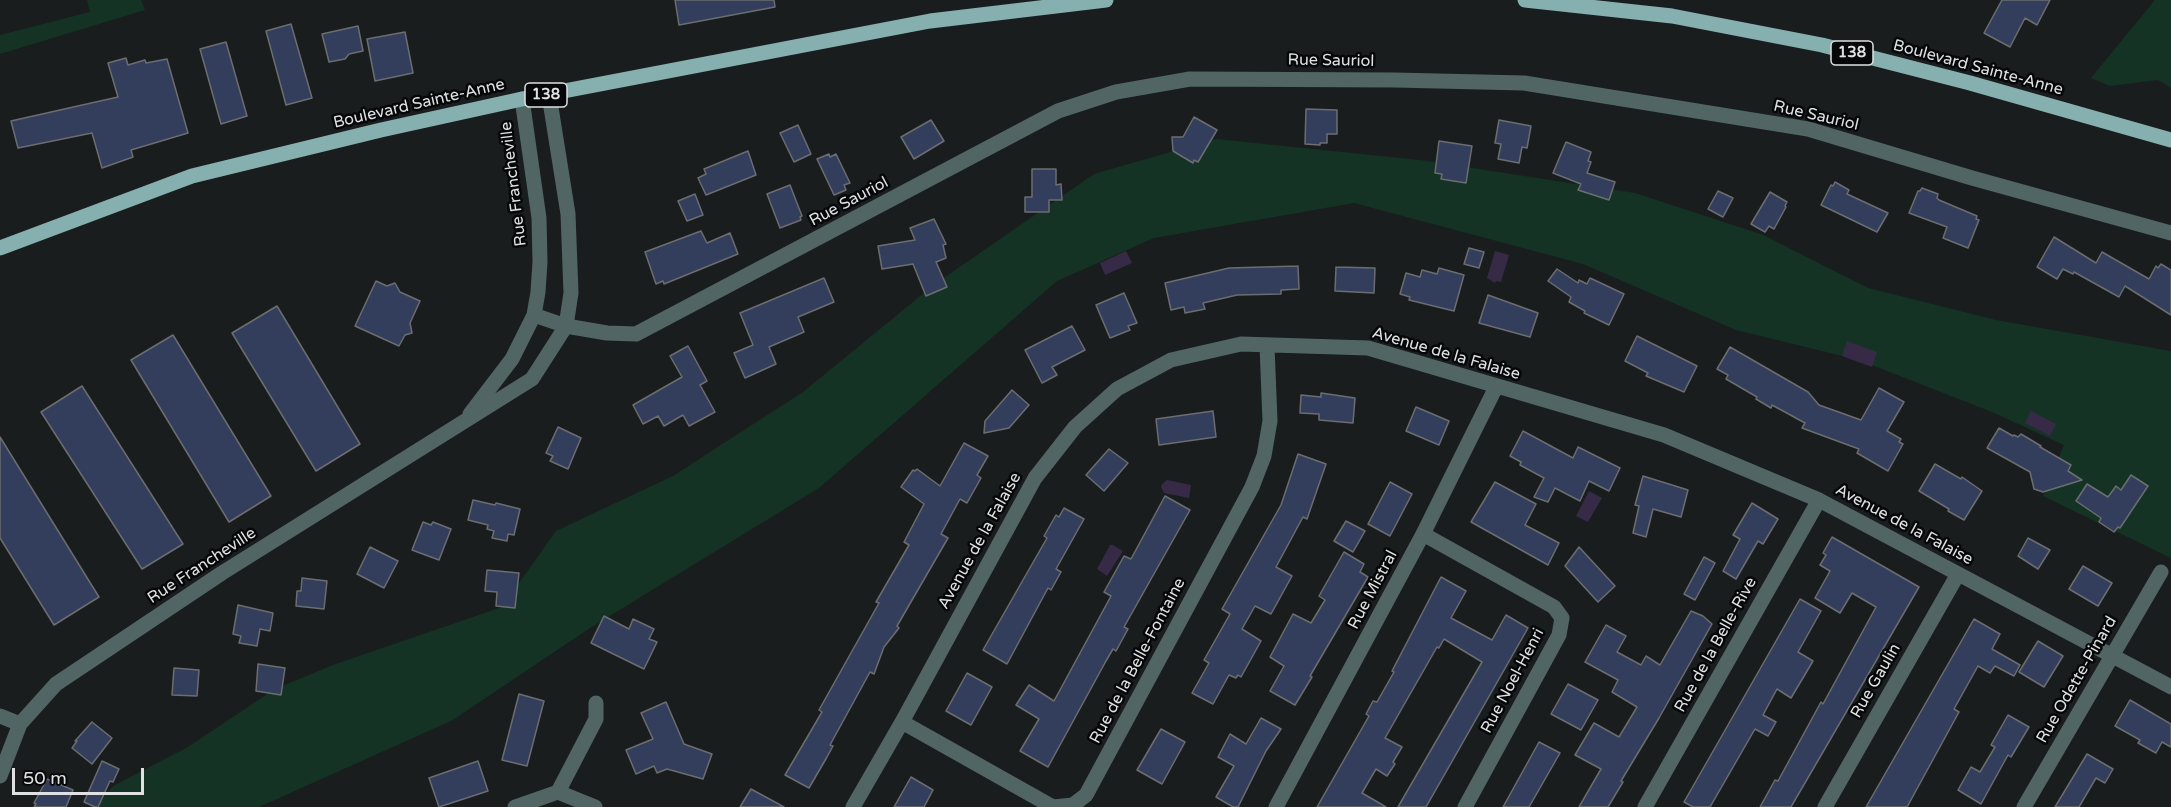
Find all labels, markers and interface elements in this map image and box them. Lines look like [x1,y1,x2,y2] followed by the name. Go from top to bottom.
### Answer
[1891,36,2065,100] street label: Boulevard Sainte-Anne
[1831,41,1873,65] road number: 138
[1287,51,1375,71] street label: Rue Sauriol
[332,75,506,133] street label: Boulevard Sainte-Anne
[525,83,567,107] road number: 138
[1772,97,1860,135] street label: Rue Sauriol
[497,121,531,247] street label: Rue Francheville
[806,173,892,231] street label: Rue Sauriol
[1370,324,1522,384] street label: Avenue de la Falaise
[934,469,1026,613] street label: Avenue de la Falaise
[1832,481,1976,569] street label: Avenue de la Falaise
[144,524,260,608] street label: Rue Francheville
[1344,547,1402,633] street label: Rue Mistral
[1671,574,1761,716] street label: Rue de la Belle-Rive
[1086,575,1190,747] street label: Rue de la Belle-Fontaine
[2033,613,2121,747] street label: Rue Odette-Pinard
[1477,625,1549,737] street label: Rue Noel-Henri
[1847,640,1905,722] street label: Rue Gaulin
[15,756,147,794] scale bar
[23,767,67,789] text: 50 m

